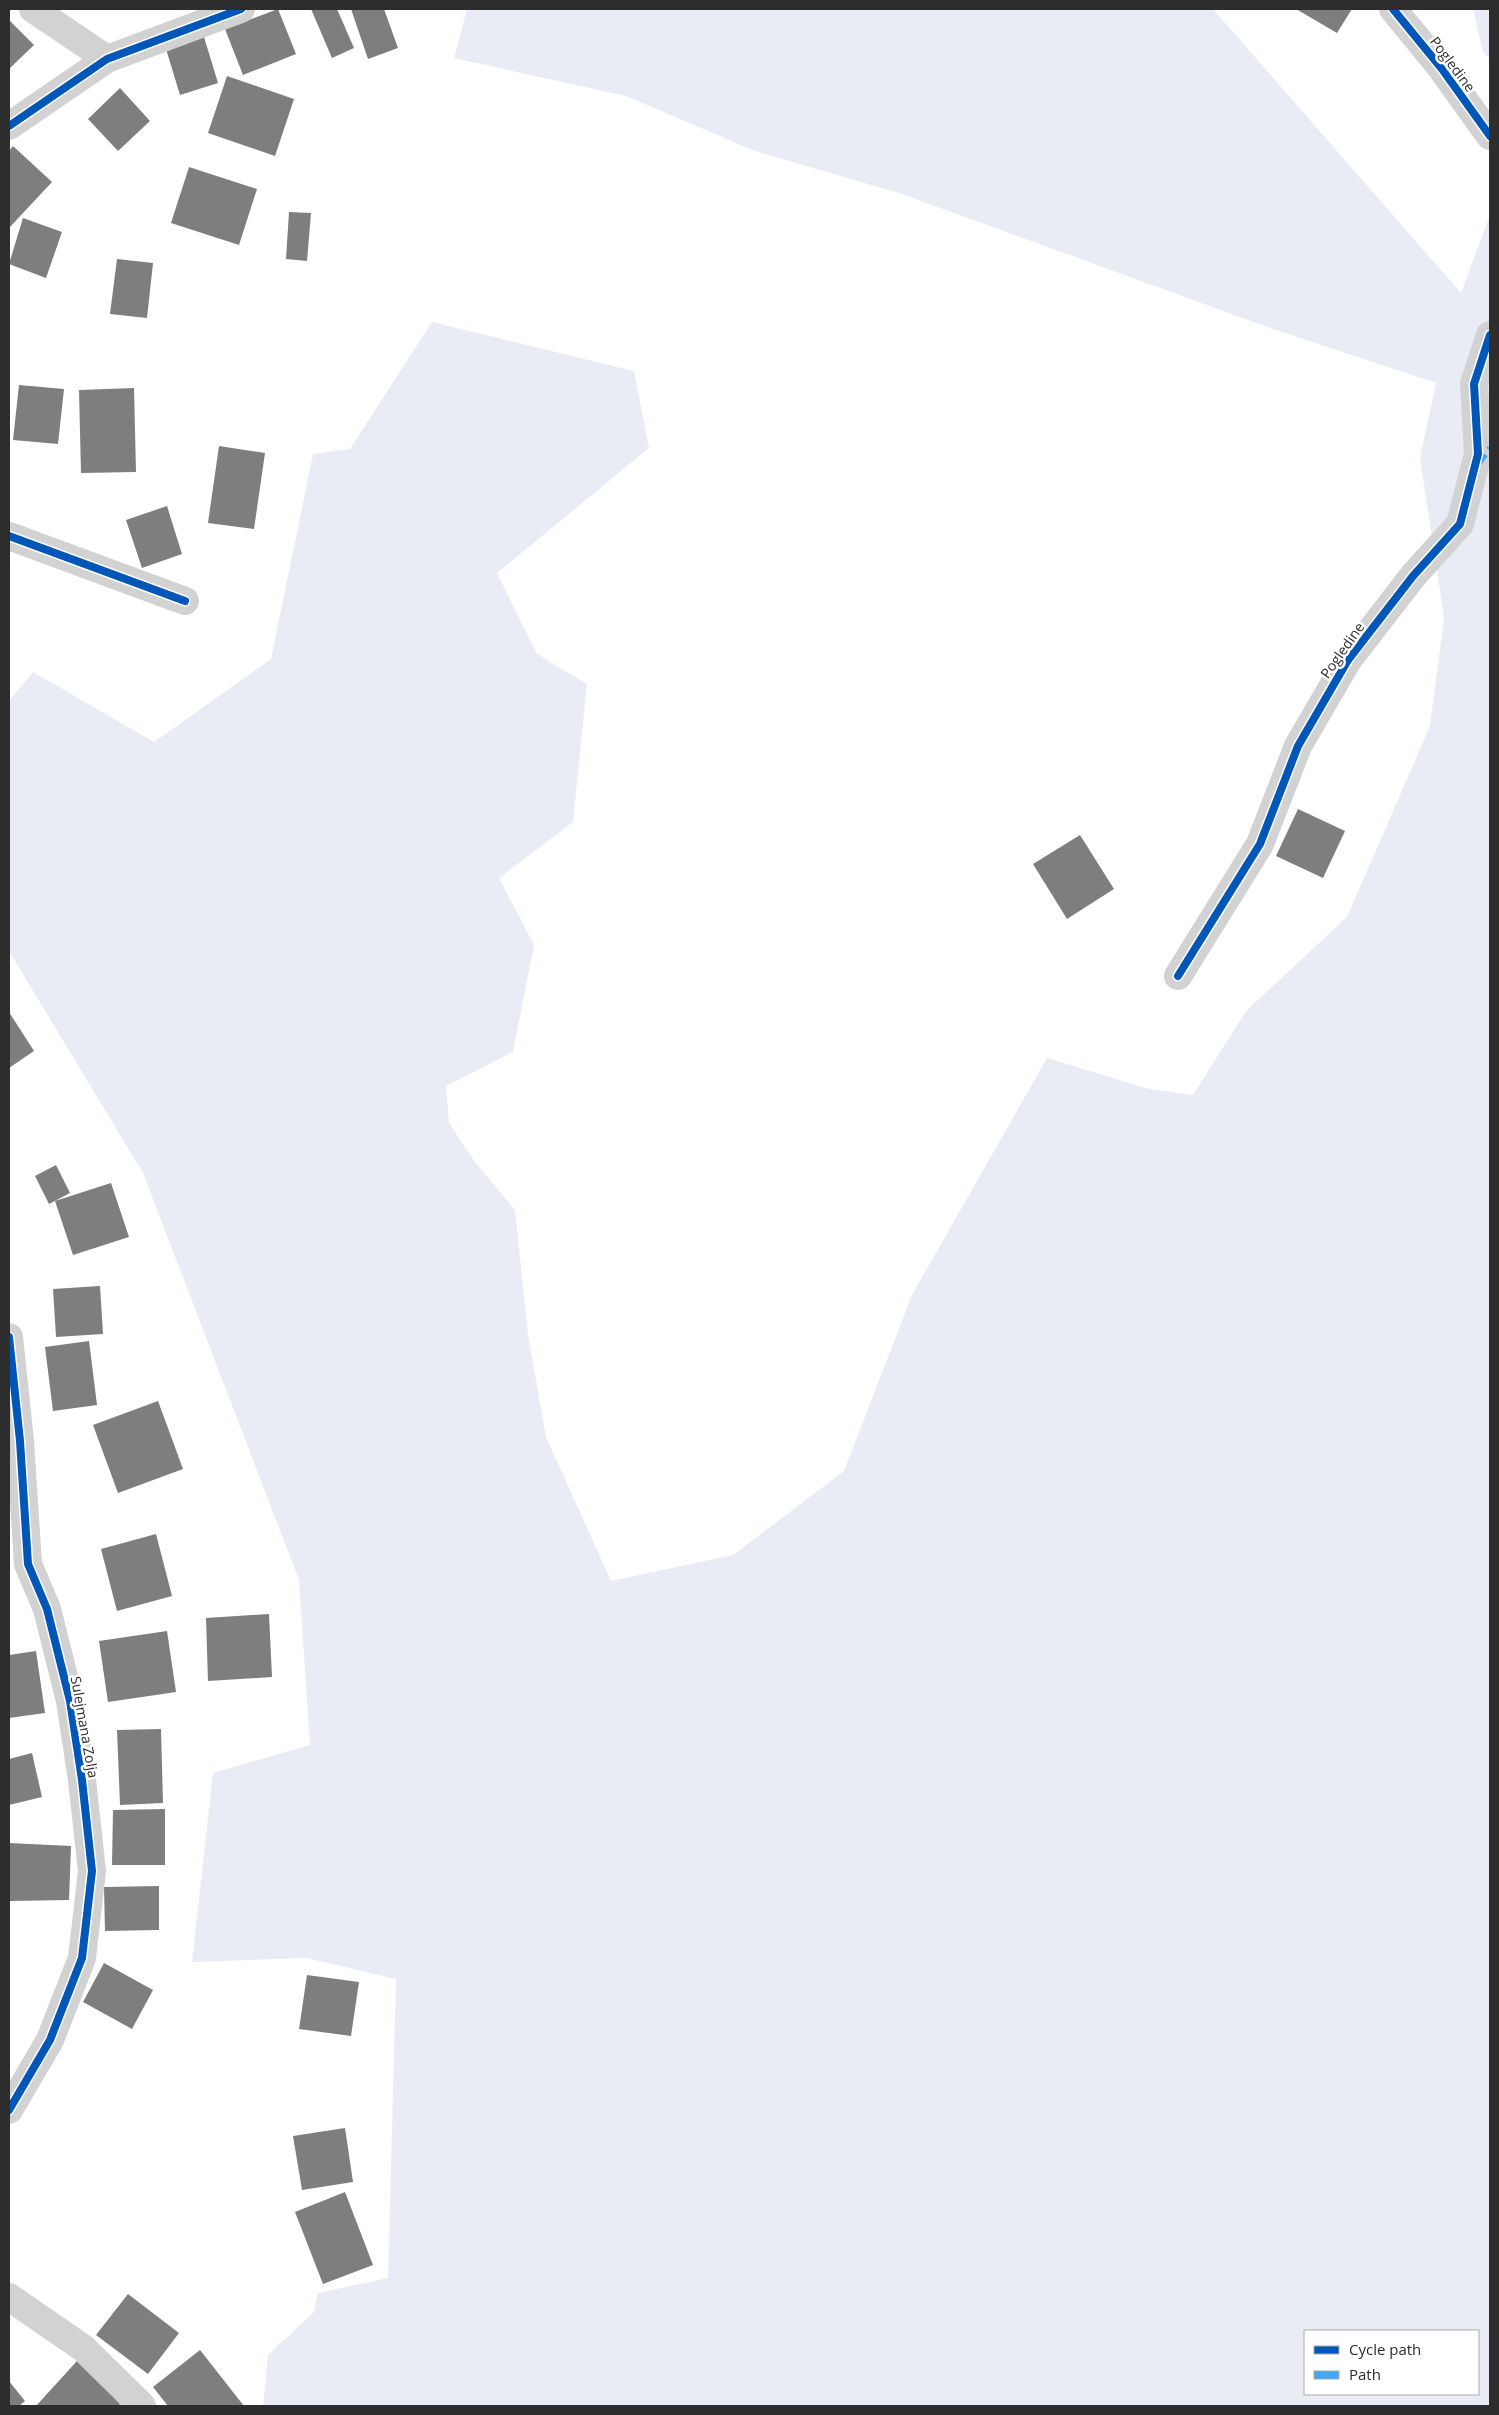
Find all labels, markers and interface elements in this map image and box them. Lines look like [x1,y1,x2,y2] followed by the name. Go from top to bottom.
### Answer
[1426,33,1480,96] street label: Pogledine
[1316,618,1368,682] street label: Pogledine
[67,1675,103,1779] street label: Sulejmana Zolja
[1304,2330,1479,2395] legend
[1349,2339,1421,2359] text: Cycle path
[1349,2364,1381,2384] text: Path

